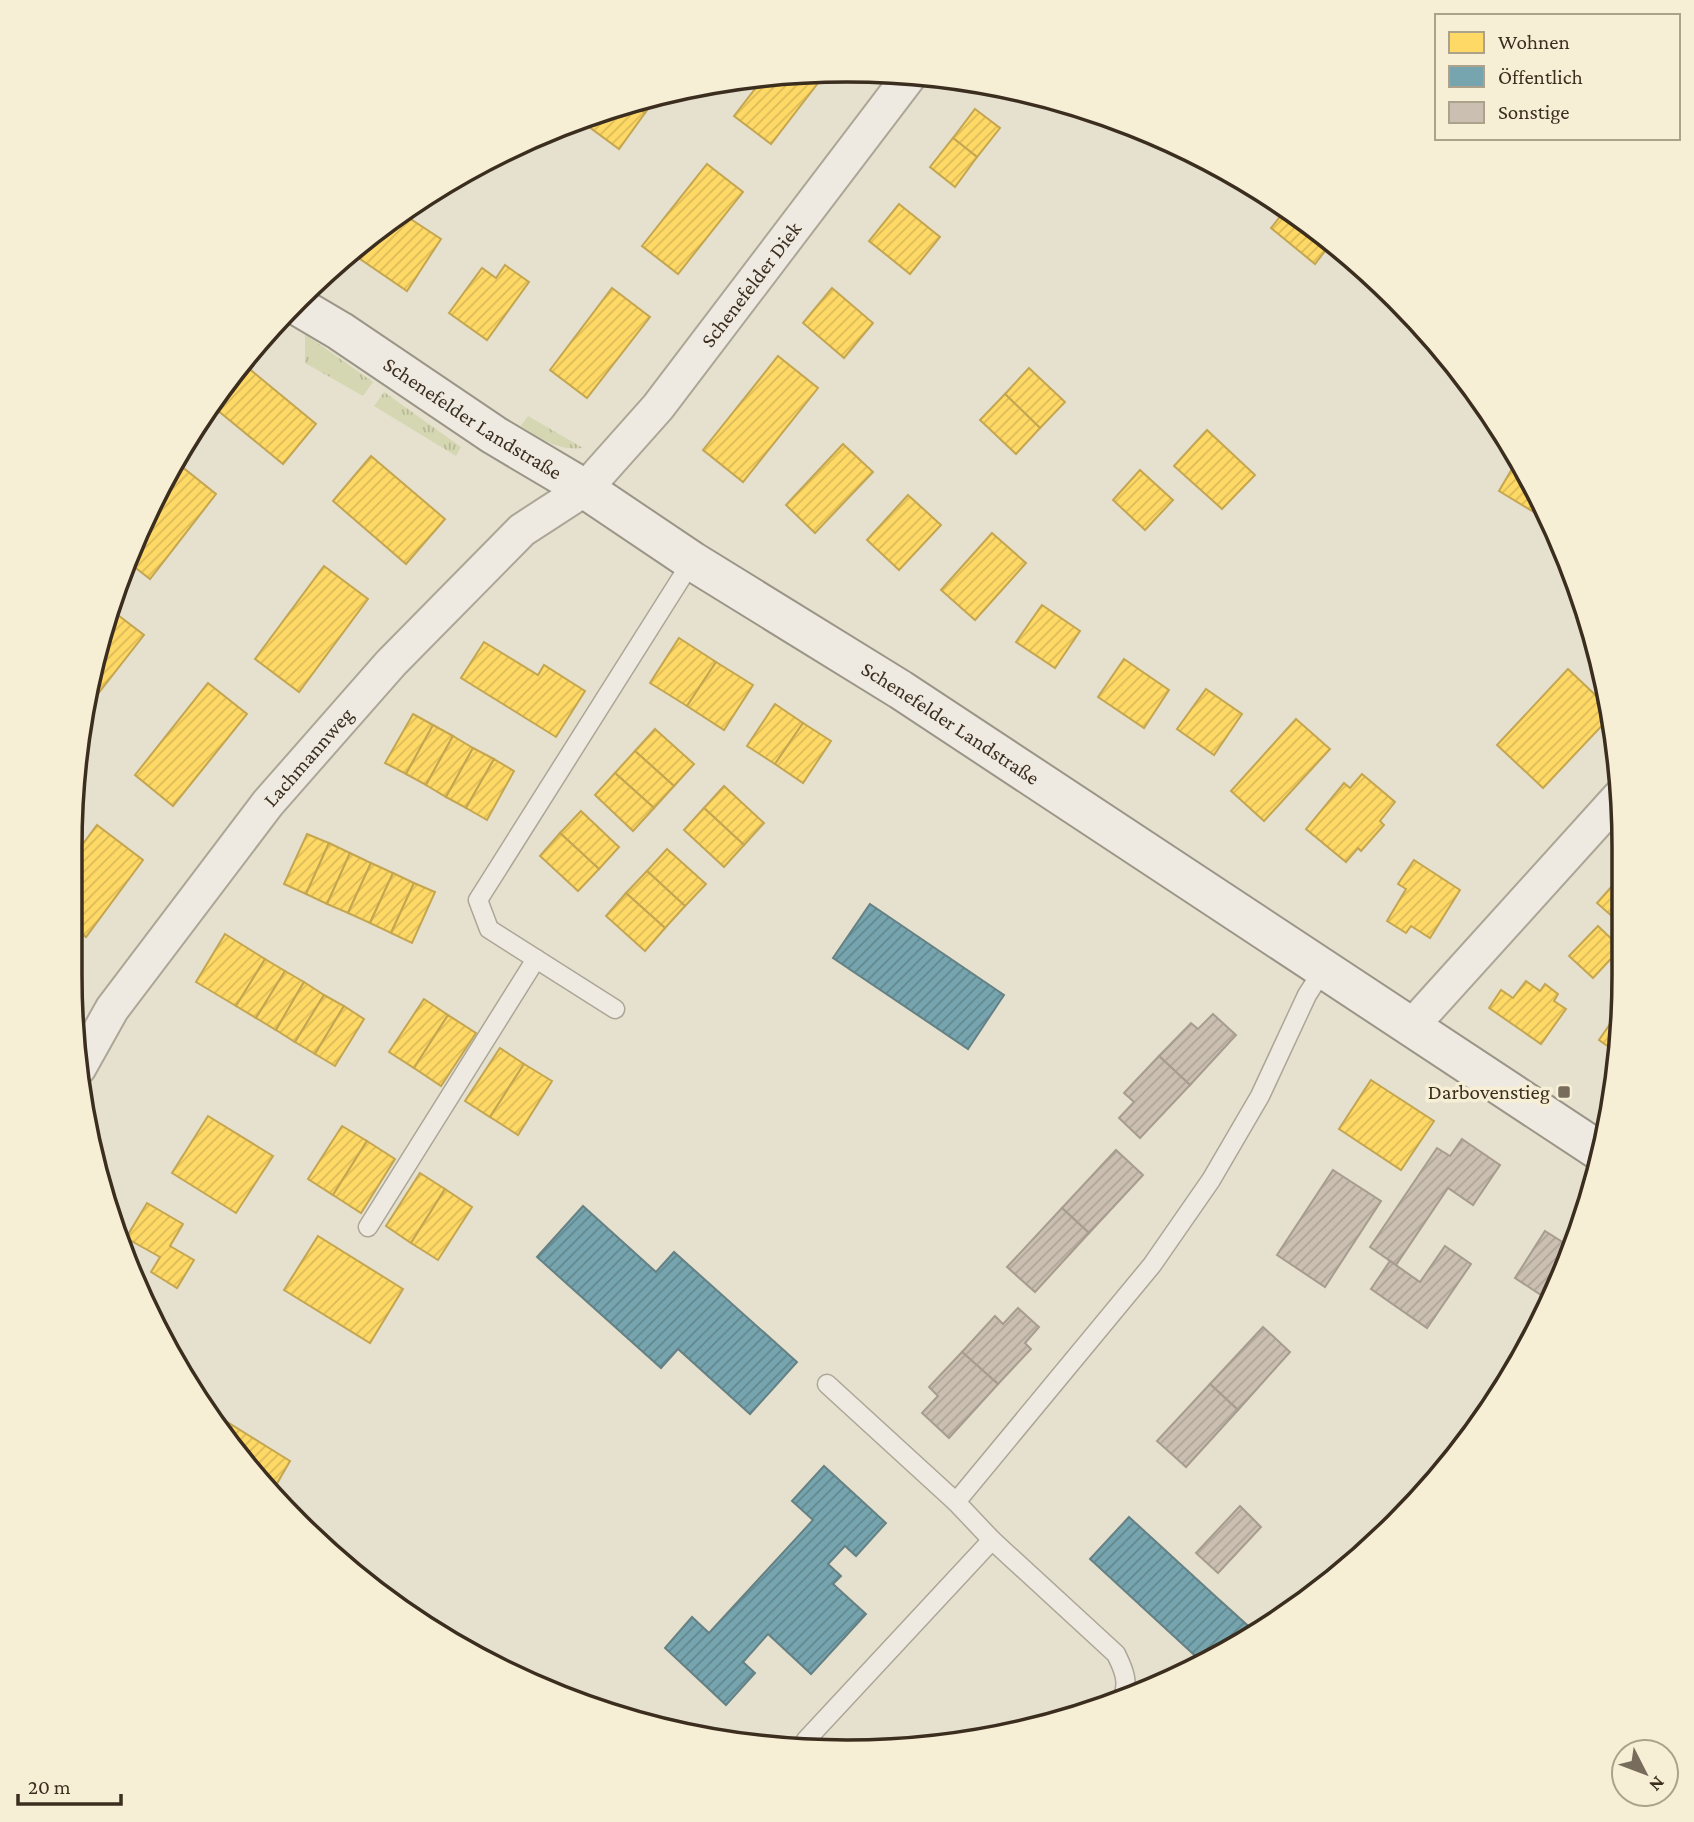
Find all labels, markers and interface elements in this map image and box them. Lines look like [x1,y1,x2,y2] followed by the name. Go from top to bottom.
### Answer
[1435,14,1680,140] legend
[1498,30,1570,54] text: Wohnen
[1498,65,1583,89] text: Öffentlich
[1498,100,1570,124] text: Sonstige
[696,217,806,352] street label: Schenefelder Diek
[379,352,566,485] street label: Schenefelder Landstraße
[857,657,1044,790] street label: Schenefelder Landstraße
[258,703,358,812] street label: Lachmannweg
[1428,1080,1550,1104] place label: Darbovenstieg
[1556,1084,1572,1100] marker: Darbovenstieg
[1610,1738,1680,1808] north arrow
[18,1762,121,1806] scale bar
[1645,1772,1669,1796] text: N
[28,1775,71,1799] text: 20 m

